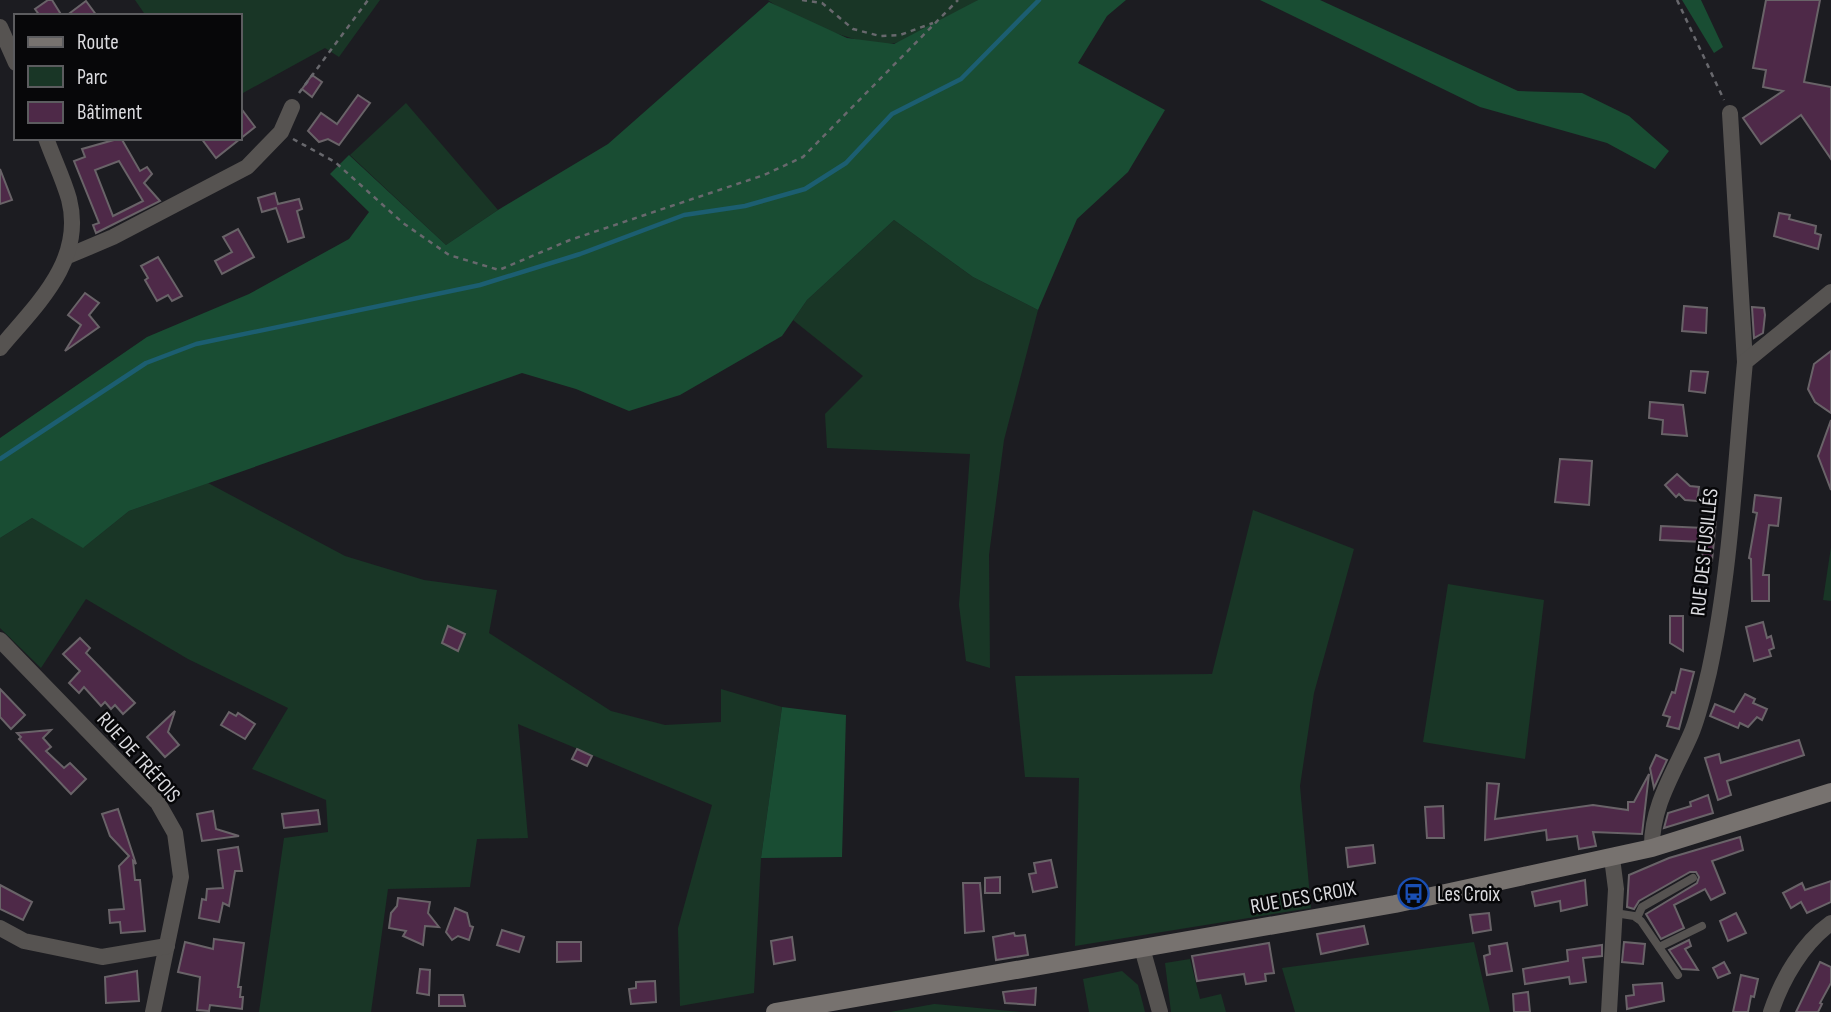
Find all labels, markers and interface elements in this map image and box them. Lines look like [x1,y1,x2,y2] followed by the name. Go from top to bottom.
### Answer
[14,14,242,140] legend
[77,30,119,55] text: Route
[77,65,108,90] text: Parc
[77,100,142,125] text: Bâtiment
[1685,487,1724,617] street label: RUE DES FUSILLÉS
[92,707,186,808] street label: RUE DE TRÉFOIS
[1248,876,1358,919] street label: RUE DES CROIX
[1397,877,1431,911] bus stop icon: Les Croix
[1437,882,1500,907] place label: Les Croix

